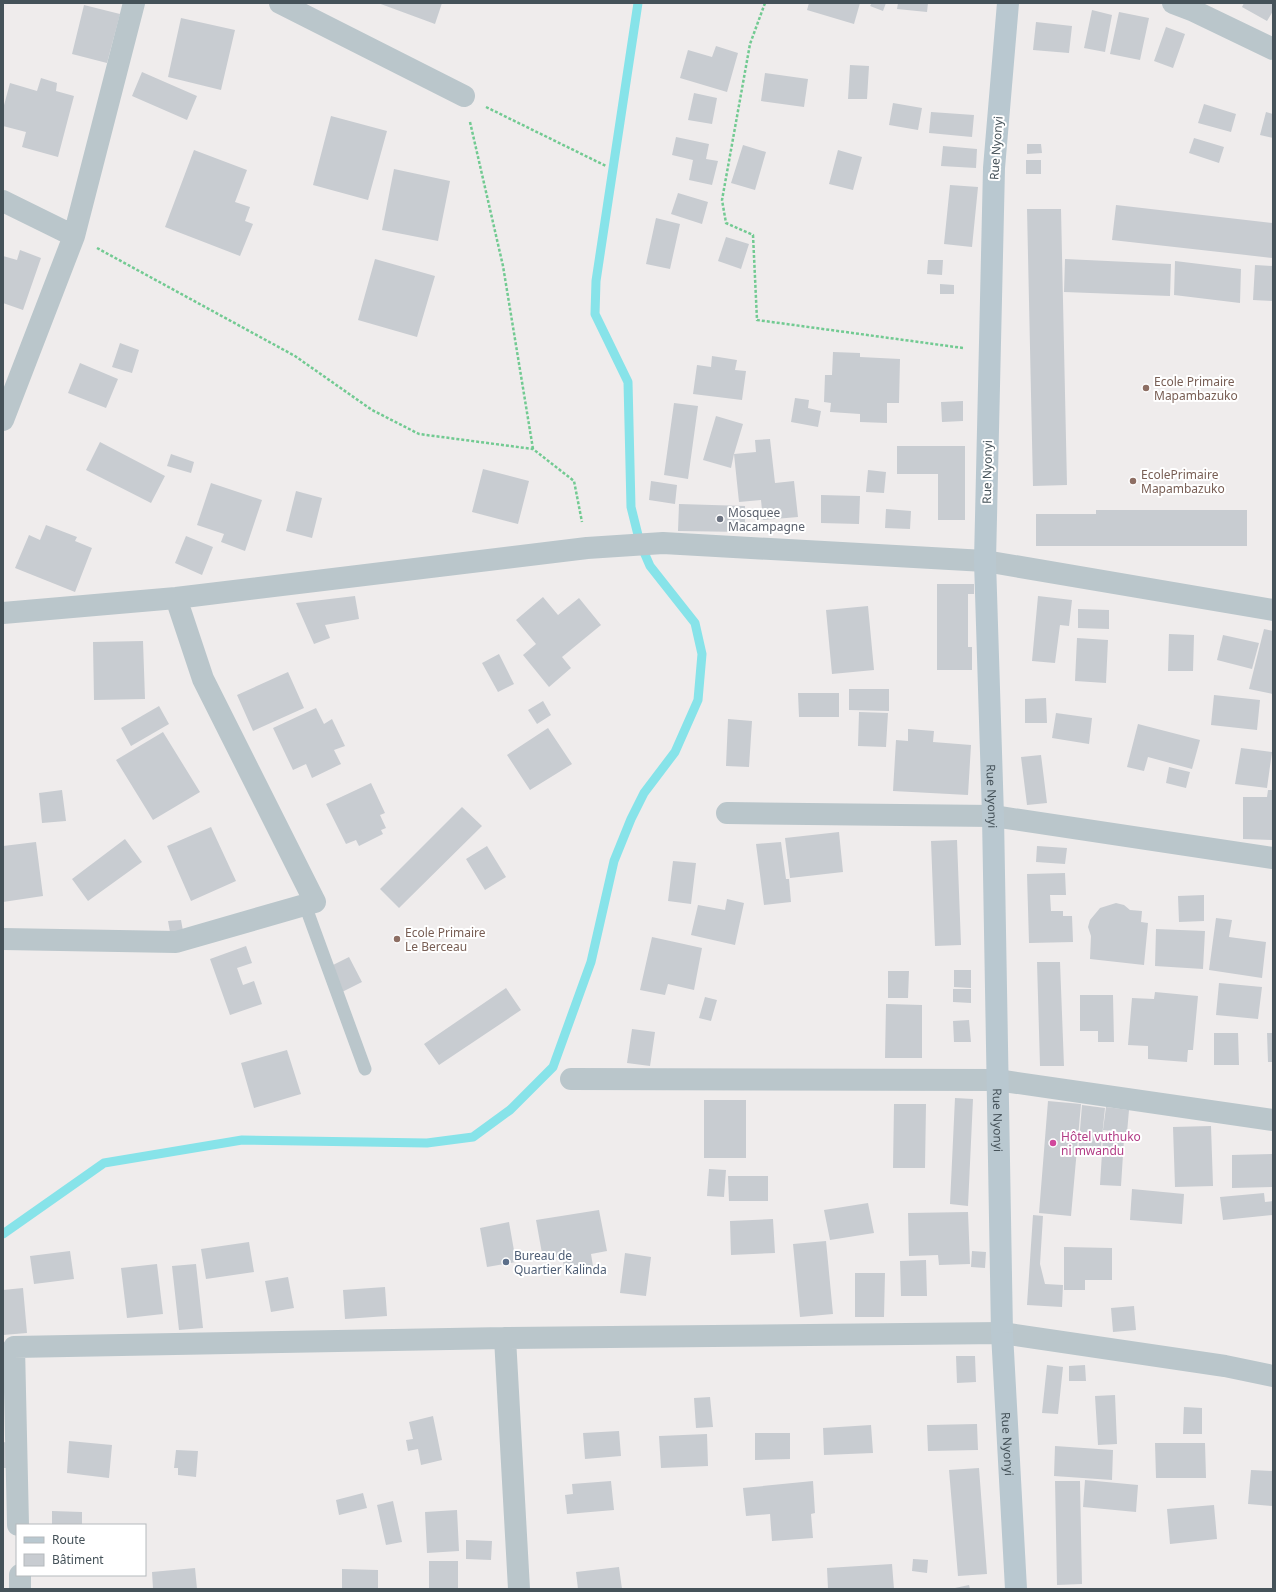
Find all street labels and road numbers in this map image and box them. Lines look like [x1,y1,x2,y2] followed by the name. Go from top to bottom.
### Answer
[985,116,1007,180] street label: Rue Nyonyi
[978,440,996,504] street label: Rue Nyonyi
[983,764,1002,828] street label: Rue Nyonyi
[989,1088,1007,1152] street label: Rue Nyonyi
[998,1412,1018,1476] street label: Rue Nyonyi

